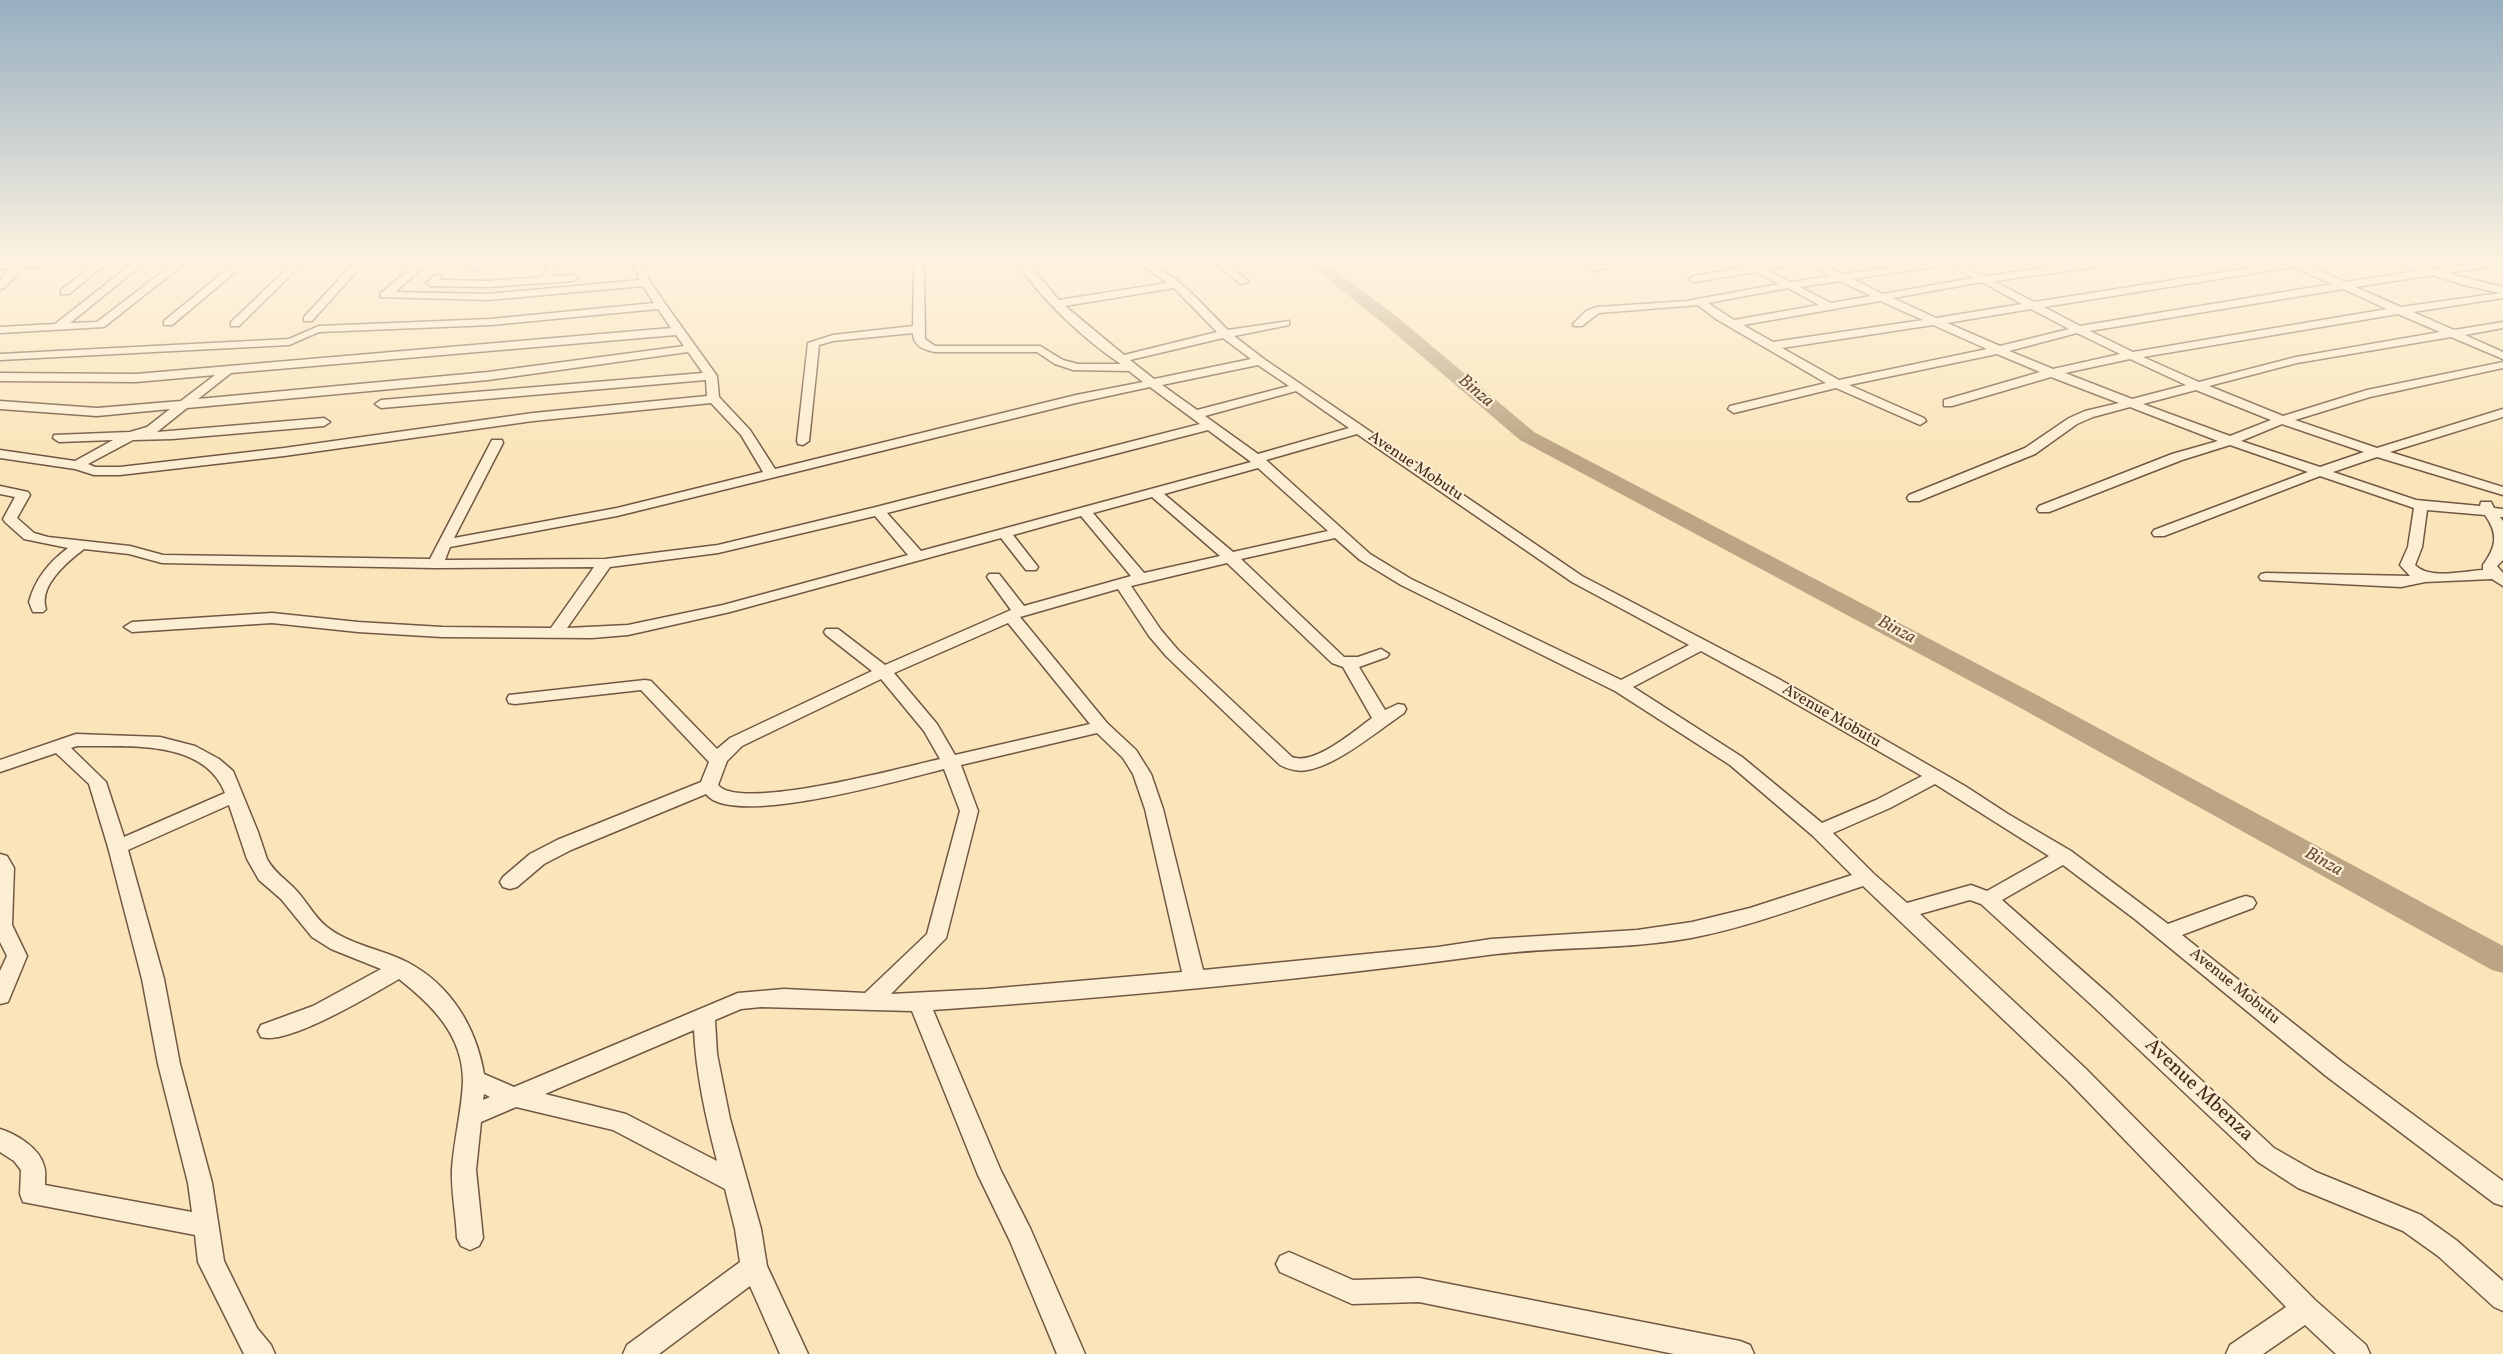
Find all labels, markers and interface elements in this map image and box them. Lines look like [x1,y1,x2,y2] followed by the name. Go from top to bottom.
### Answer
[1453,371,1497,413] water label: Binza
[1364,428,1466,506] street label: Avenue Mobutu
[1873,612,1919,650] water label: Binza
[1778,681,1884,753] street label: Avenue Mobutu
[2300,844,2346,882] water label: Binza
[2185,945,2283,1029] street label: Avenue Mobutu
[2138,1034,2258,1148] street label: Avenue Mbenza

